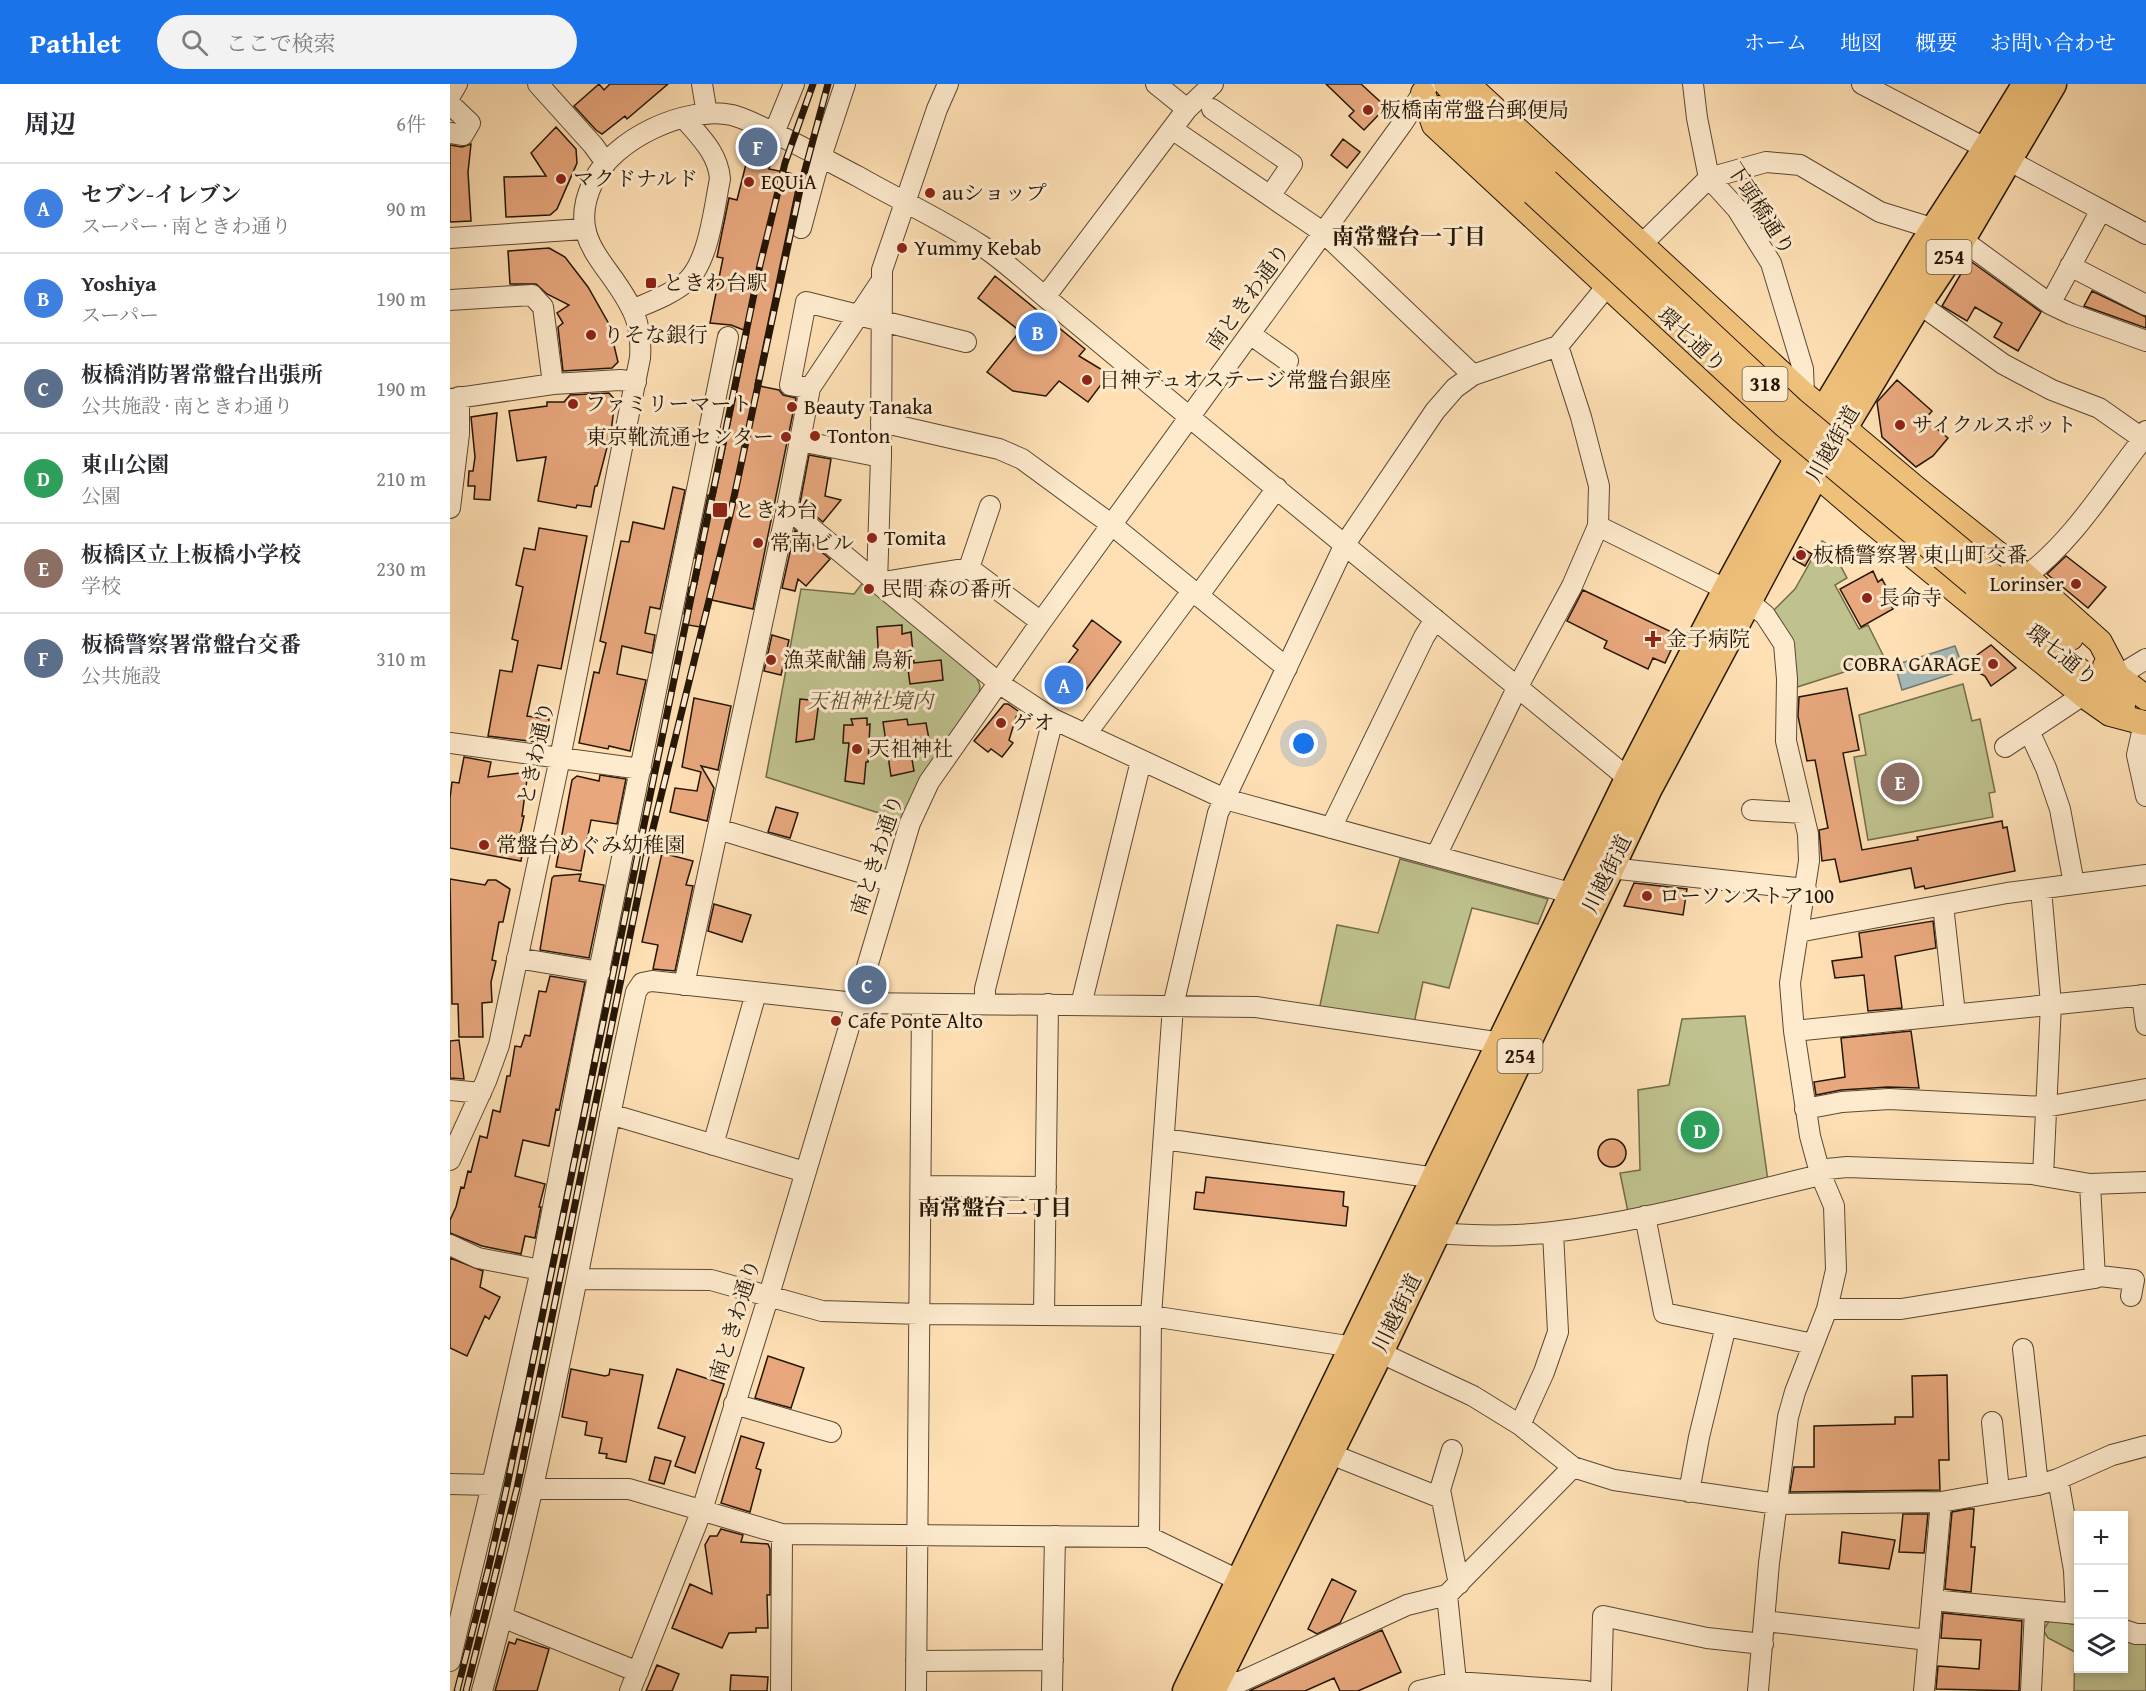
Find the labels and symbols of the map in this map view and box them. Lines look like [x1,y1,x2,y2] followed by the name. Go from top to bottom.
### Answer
[1380,94,1569,125] place label: 板橋南常盤台郵便局
[1361,103,1375,117] marker: 板橋南常盤台郵便局
[738,124,778,170] pin: F
[1720,156,1803,261] street label: 下頭橋通り
[573,163,698,194] place label: マクドナルド
[761,166,817,197] place label: EQUiA
[554,172,568,186] marker: マクドナルド
[742,175,756,189] marker: EQUiA
[942,177,1047,208] place label: auショップ
[923,186,937,200] marker: auショップ
[1332,220,1486,252] district label: 南常盤台一丁目
[914,232,1041,263] place label: Yummy Kebab
[1198,237,1297,357] street label: 南ときわ通り
[1926,240,1972,274] road number: 254
[895,241,909,255] marker: Yummy Kebab
[663,267,768,298] place label: ときわ台駅
[644,276,658,290] marker: ときわ台駅
[1651,300,1734,380] street label: 環七通り
[1018,310,1058,354] pin: B
[603,319,708,350] place label: りそな銀行
[584,328,598,342] marker: りそな銀行
[1099,364,1391,395] place label: 日神デュオステージ常盤台銀座
[1742,367,1788,401] road number: 318
[1080,373,1094,387] marker: 日神デュオステージ常盤台銀座
[585,388,753,419] place label: ファミリーマート
[804,391,933,422] place label: Beauty Tanaka
[566,397,580,411] marker: ファミリーマート
[785,400,799,414] marker: Beauty Tanaka
[1798,400,1867,488] street label: 川越街道
[1912,409,2077,440] place label: サイクルスポット
[1893,418,1907,432] marker: サイクルスポット
[827,420,891,451] place label: Tonton
[586,421,774,452] place label: 東京靴流通センター
[808,429,822,443] marker: Tonton
[779,430,793,444] marker: 東京靴流通センター
[734,494,818,525] place label: ときわ台
[711,501,729,519] marker: ときわ台
[884,522,946,553] place label: Tomita
[770,527,854,558] place label: 常南ビル
[865,531,879,545] marker: Tomita
[751,536,765,550] marker: 常南ビル
[1813,539,2028,570] place label: 板橋警察署 東山町交番
[1794,548,1808,562] marker: 板橋警察署 東山町交番
[1990,568,2064,599] place label: Lorinser
[881,573,1012,604] place label: 民間 森の番所
[2069,577,2083,591] marker: Lorinser
[862,582,876,596] marker: 民間 森の番所
[1879,582,1942,613] place label: 長命寺
[1860,591,1874,605] marker: 長命寺
[2020,616,2105,693] street label: 環七通り
[1666,623,1750,654] place label: 金子病院
[1644,630,1662,648] marker: 金子病院
[783,644,914,675] place label: 漁菜献舗 鳥新
[1843,648,1981,679] place label: COBRA GARAGE
[764,653,778,667] marker: 漁菜献舗 鳥新
[1986,657,2000,671] marker: COBRA GARAGE
[1044,662,1084,708] pin: A
[807,685,936,716] park label: 天祖神社境内
[509,698,562,807] street label: ときわ通り
[1013,707,1055,738] place label: ゲオ
[994,716,1008,730] marker: ゲオ
[1289,729,1318,758] your location
[869,733,953,764] place label: 天祖神社
[850,742,864,756] marker: 天祖神社
[1880,760,1920,804] pin: E
[842,790,911,920] street label: 南ときわ通り
[496,829,685,860] place label: 常盤台めぐみ幼稚園
[1574,829,1639,918] street label: 川越街道
[477,838,491,852] marker: 常盤台めぐみ幼稚園
[1659,880,1834,911] place label: ローソンストア100
[1640,889,1654,903] marker: ローソンストア100
[848,962,886,1008] pin: C
[848,1005,983,1036] place label: Cafe Ponte Alto
[829,1014,843,1028] marker: Cafe Ponte Alto
[1498,1039,1542,1073] road number: 254
[1680,1108,1720,1152] pin: D
[918,1191,1072,1223] district label: 南常盤台二丁目
[701,1255,768,1385] street label: 南ときわ通り
[1364,1268,1429,1357] street label: 川越街道

